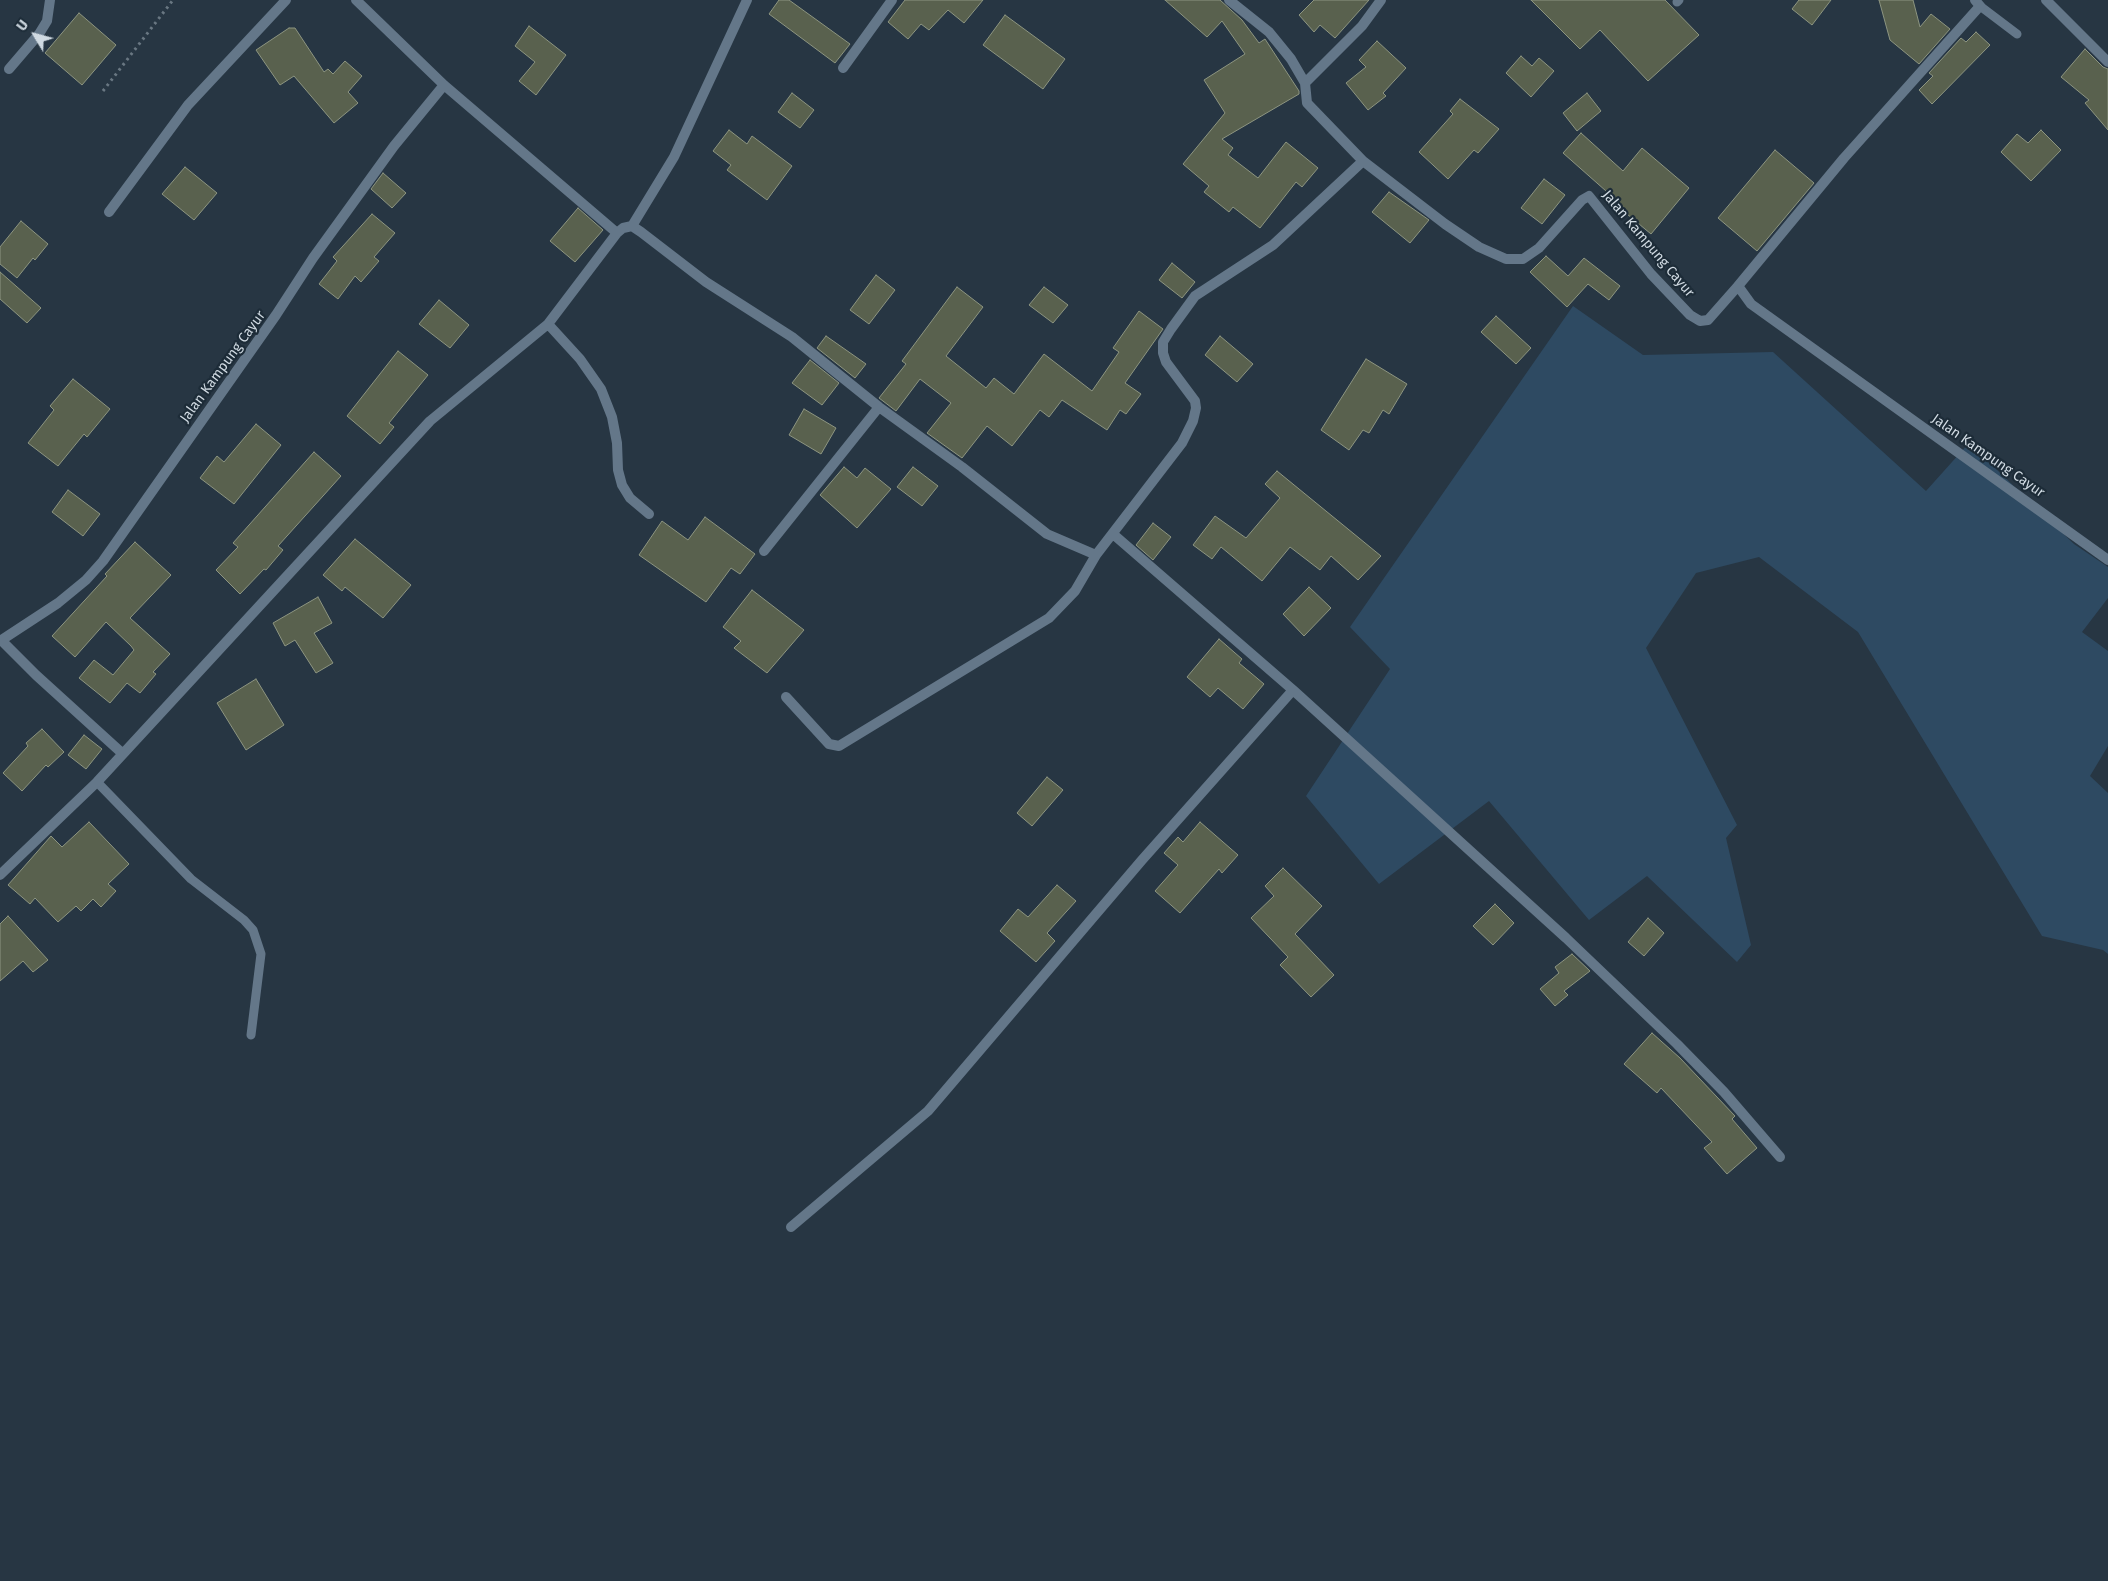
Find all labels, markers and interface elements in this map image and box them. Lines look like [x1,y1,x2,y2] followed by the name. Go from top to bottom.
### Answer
[10,10,60,60] north arrow
[13,17,32,34] text: U
[1598,187,1698,301] street label: Jalan Kampung Cayur
[177,308,269,426] street label: Jalan Kampung Cayur
[1928,411,2048,501] street label: Jalan Kampung Cayur

